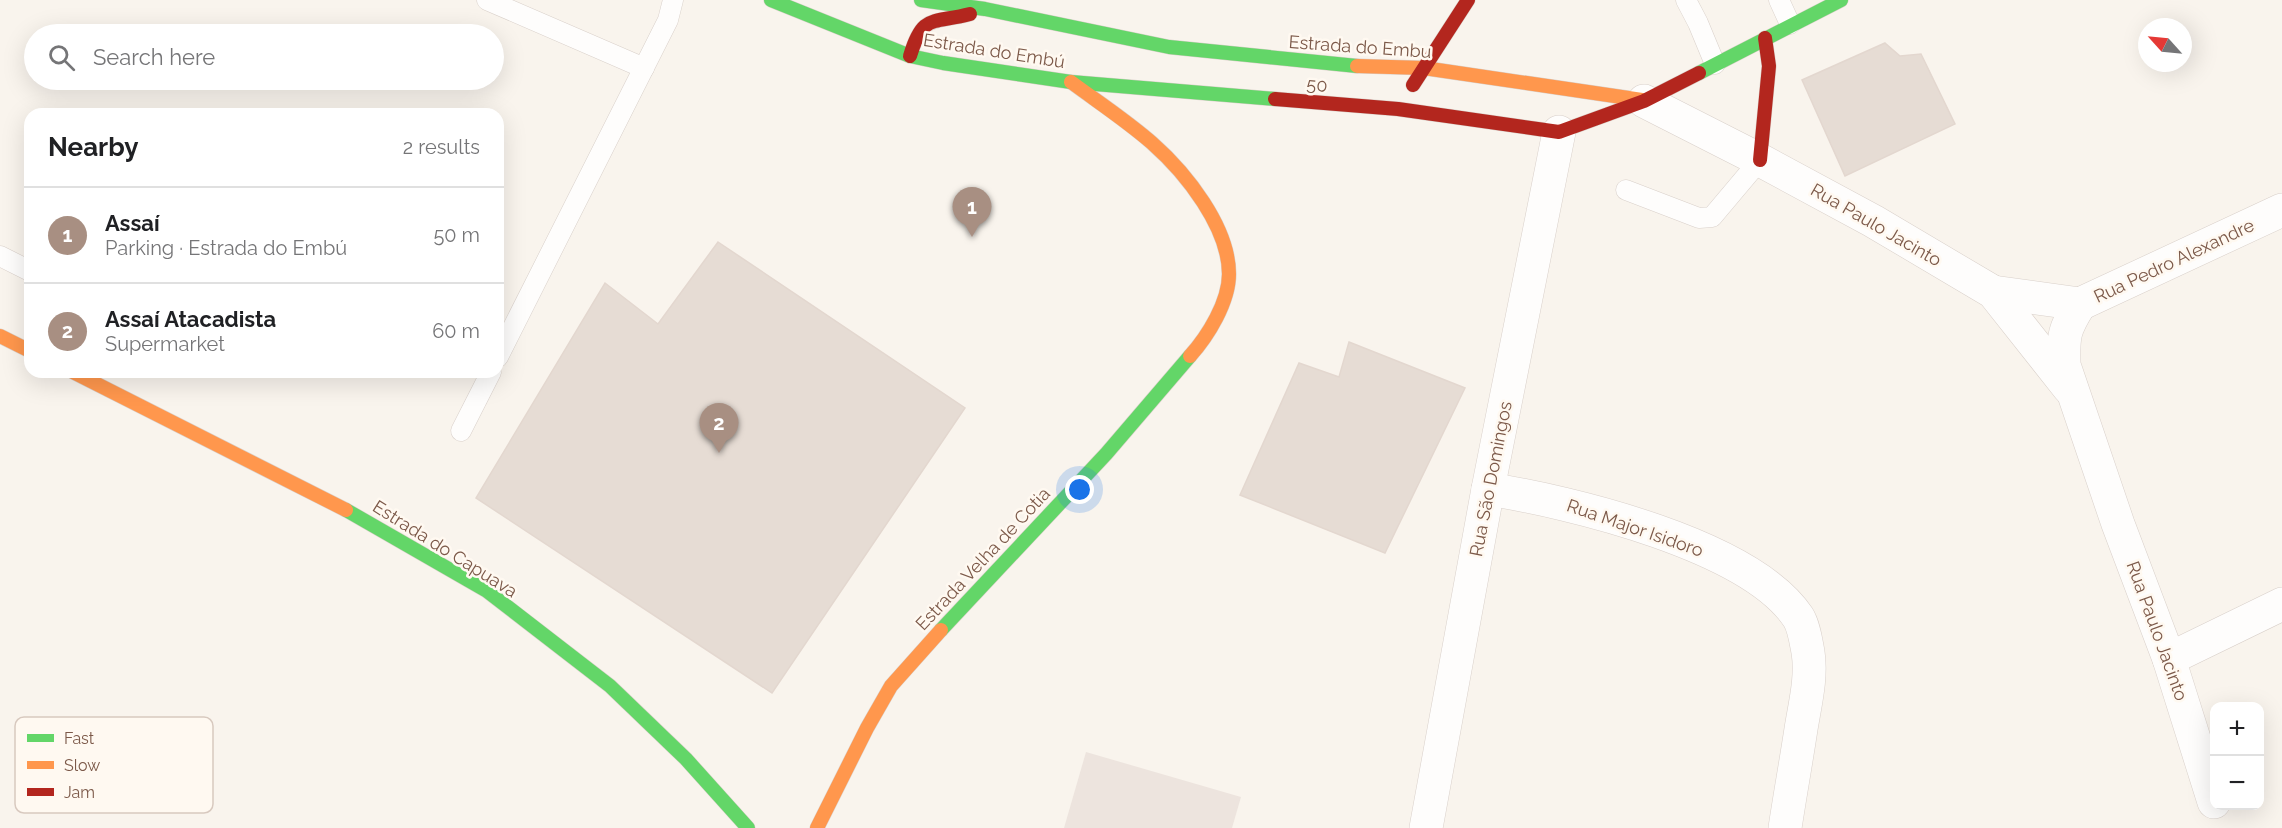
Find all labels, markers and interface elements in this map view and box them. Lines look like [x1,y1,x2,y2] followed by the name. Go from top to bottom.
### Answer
[2138,18,2192,72] north arrow
[24,24,504,90] search box
[922,29,1066,72] street label: Estrada do Embú
[1288,31,1432,62] street label: Estrada do Embu
[45,41,78,74] icon: search
[93,44,215,70] text: Search here
[1306,73,1328,96] street label: 50
[48,132,138,162] text: Nearby
[403,135,480,159] text: 2 results
[1807,179,1945,271] street label: Rua Paulo Jacinto
[952,188,992,237] pin: 1
[105,210,160,236] text: Assaí
[2090,214,2258,307] street label: Rua Pedro Alexandre
[63,223,72,247] text: 1
[433,223,480,247] text: 50 m
[105,236,347,260] text: Parking · Estrada do Embú
[105,306,276,332] text: Assaí Atacadista
[62,319,73,343] text: 2
[432,319,480,343] text: 60 m
[105,332,225,356] text: Supermarket
[1465,399,1516,558] street label: Rua São Domingos
[700,404,738,453] pin: 2
[1065,475,1094,504] your location
[911,483,1054,634] street label: Estrada Velha de Cotia
[1564,494,1707,561] street label: Rua Major Isidoro
[369,496,521,602] street label: Estrada do Capuava
[2122,558,2193,704] street label: Rua Paulo Jacinto
[2210,702,2264,810] map controls
[2210,702,2264,756] button: +
[15,717,213,813] legend
[64,729,95,748] text: Fast
[64,756,100,775] text: Slow
[2210,756,2264,810] button: −
[64,783,95,802] text: Jam

